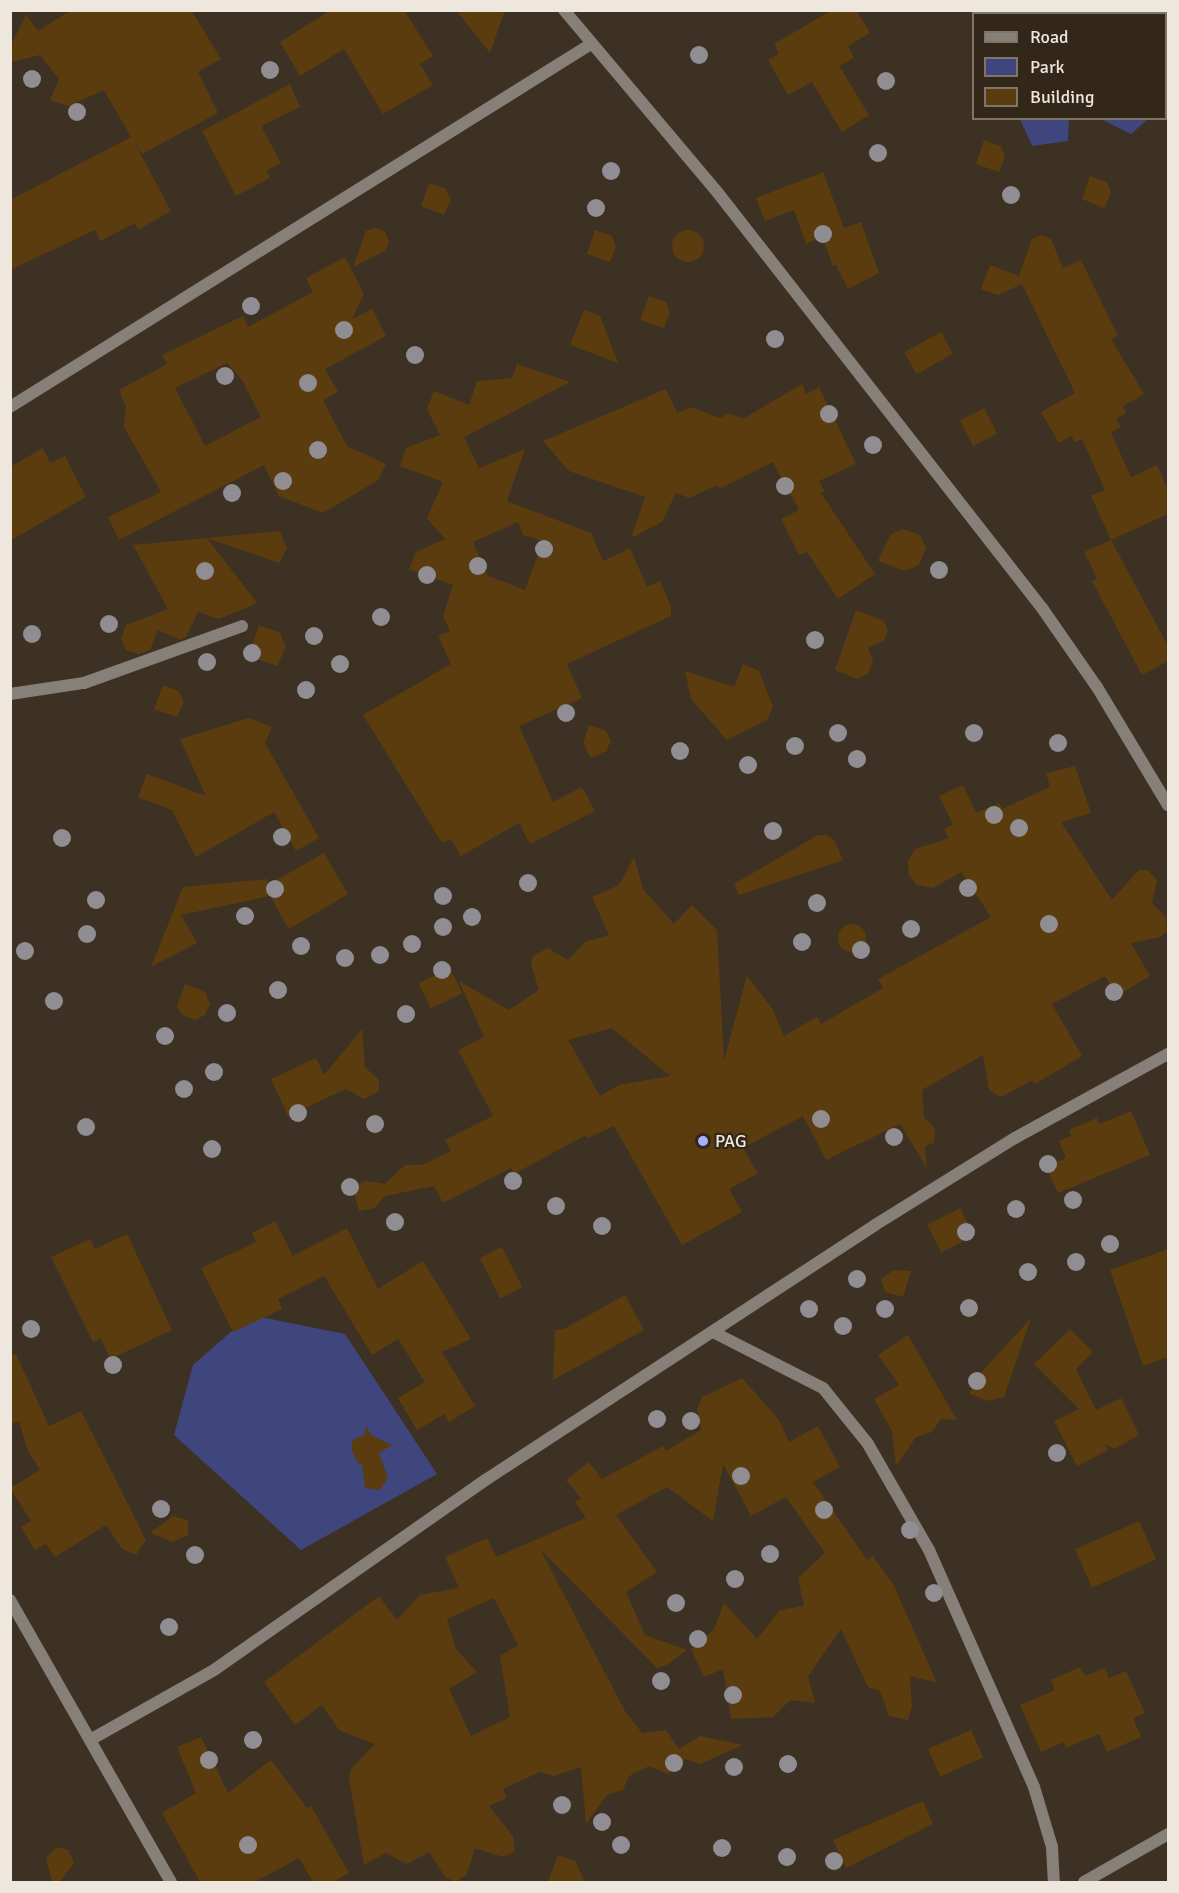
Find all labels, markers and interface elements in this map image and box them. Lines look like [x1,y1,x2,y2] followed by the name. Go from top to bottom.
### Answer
[972,12,1167,120] legend
[1030,26,1069,48] text: Road
[1030,56,1065,78] text: Park
[1030,86,1094,108] text: Building
[715,1130,746,1152] place label: PAG
[696,1134,710,1148] marker: PAG

